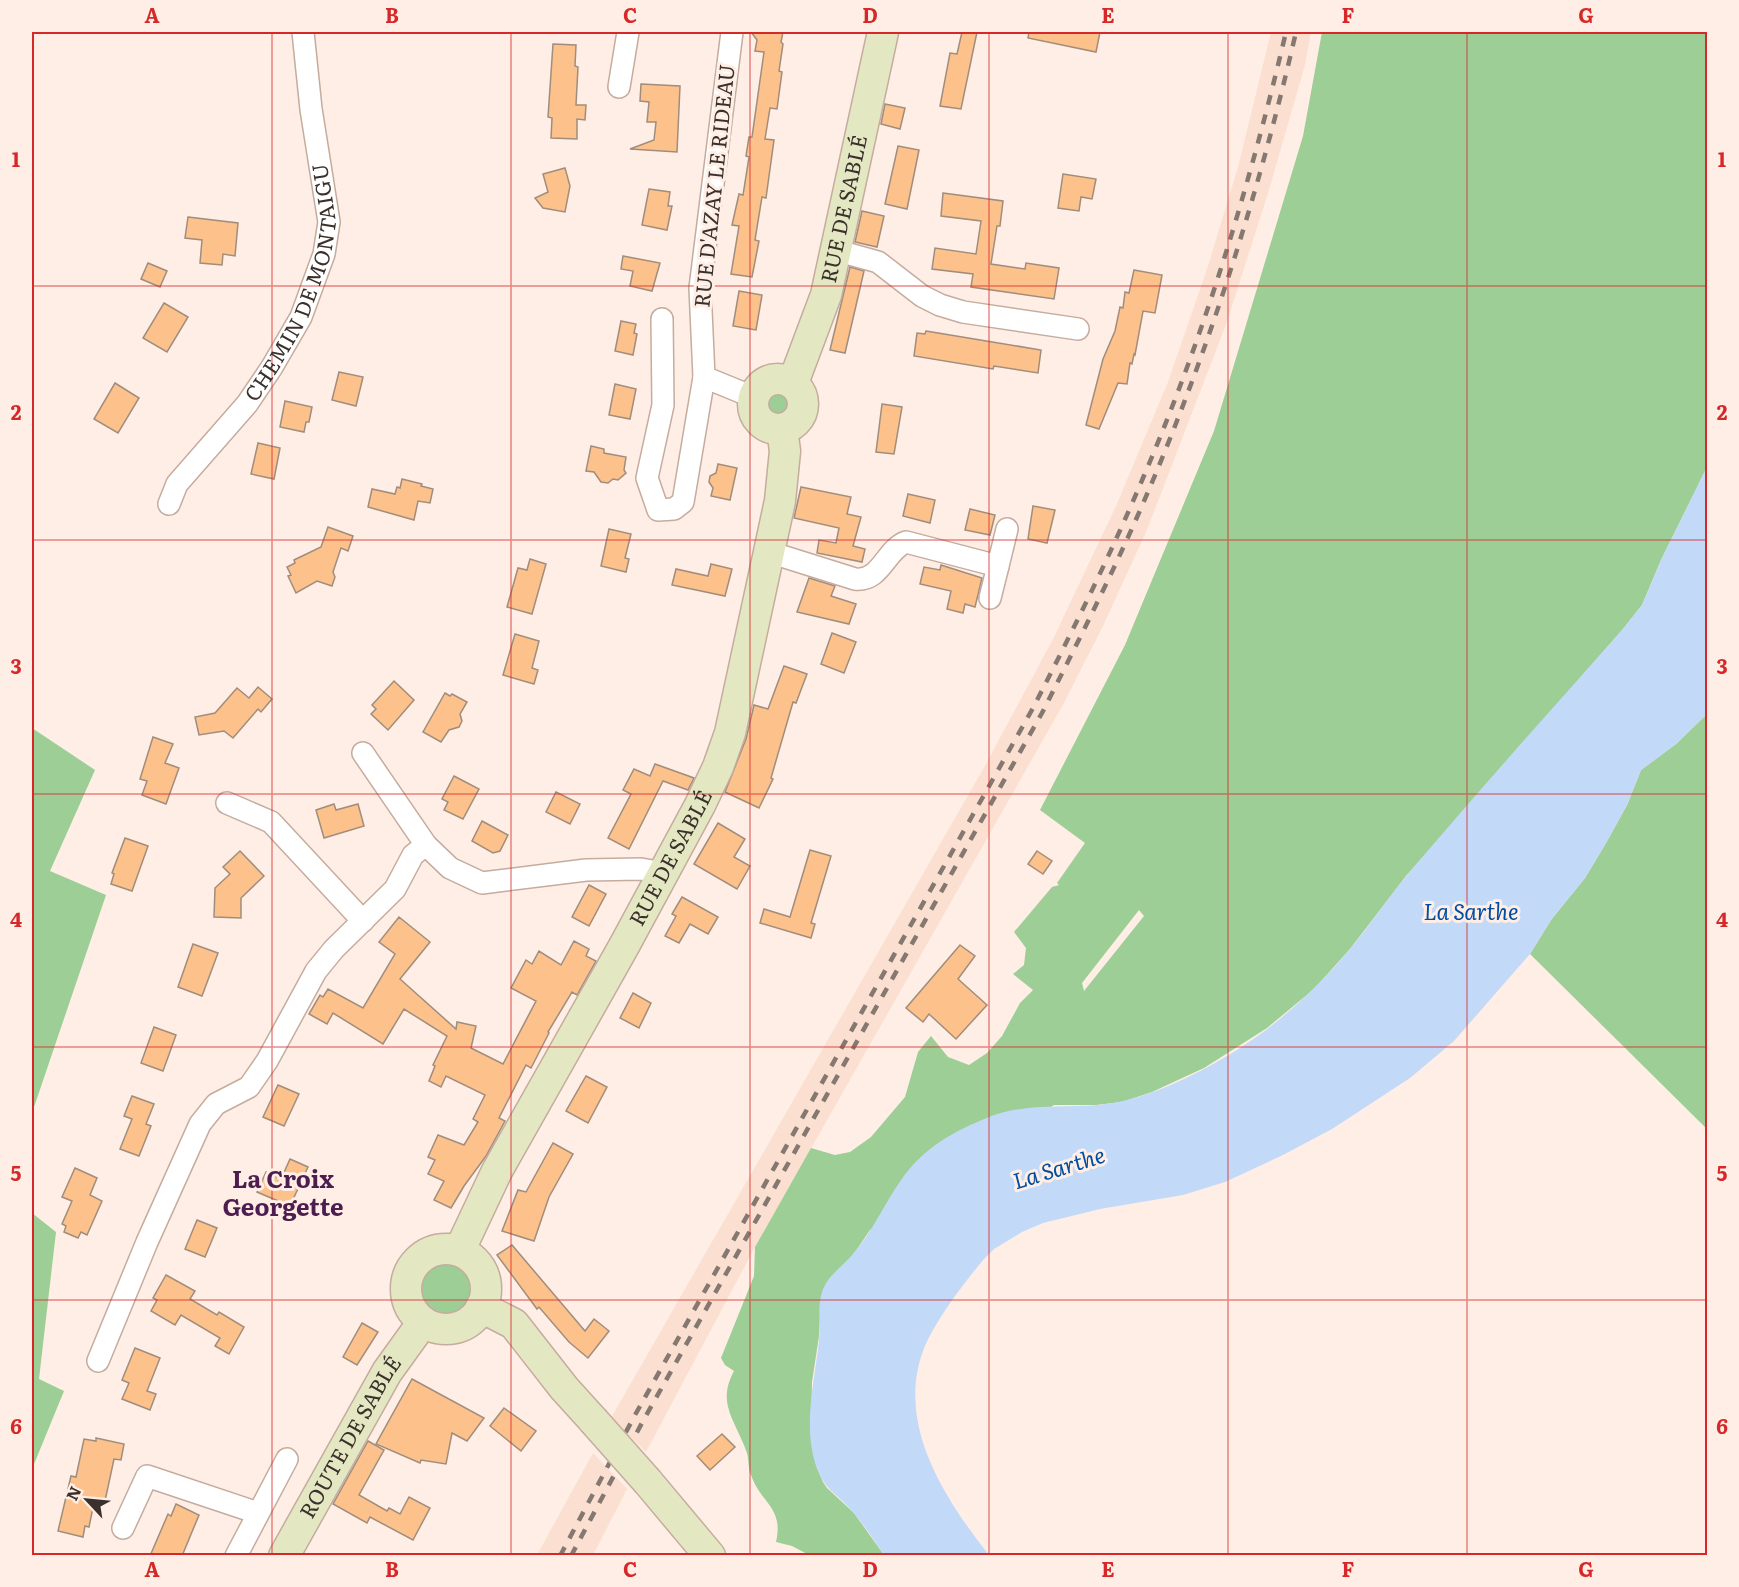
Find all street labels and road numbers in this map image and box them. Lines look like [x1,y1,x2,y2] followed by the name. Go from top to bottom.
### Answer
[684,63,741,309] street label: RUE D'AZAY LE RIDEAU
[811,132,873,285] street label: RUE DE SABLÉ
[235,162,342,407] street label: CHEMIN DE MONTAIGU
[620,784,718,931] street label: RUE DE SABLÉ
[290,1348,407,1523] street label: ROUTE DE SABLÉ

